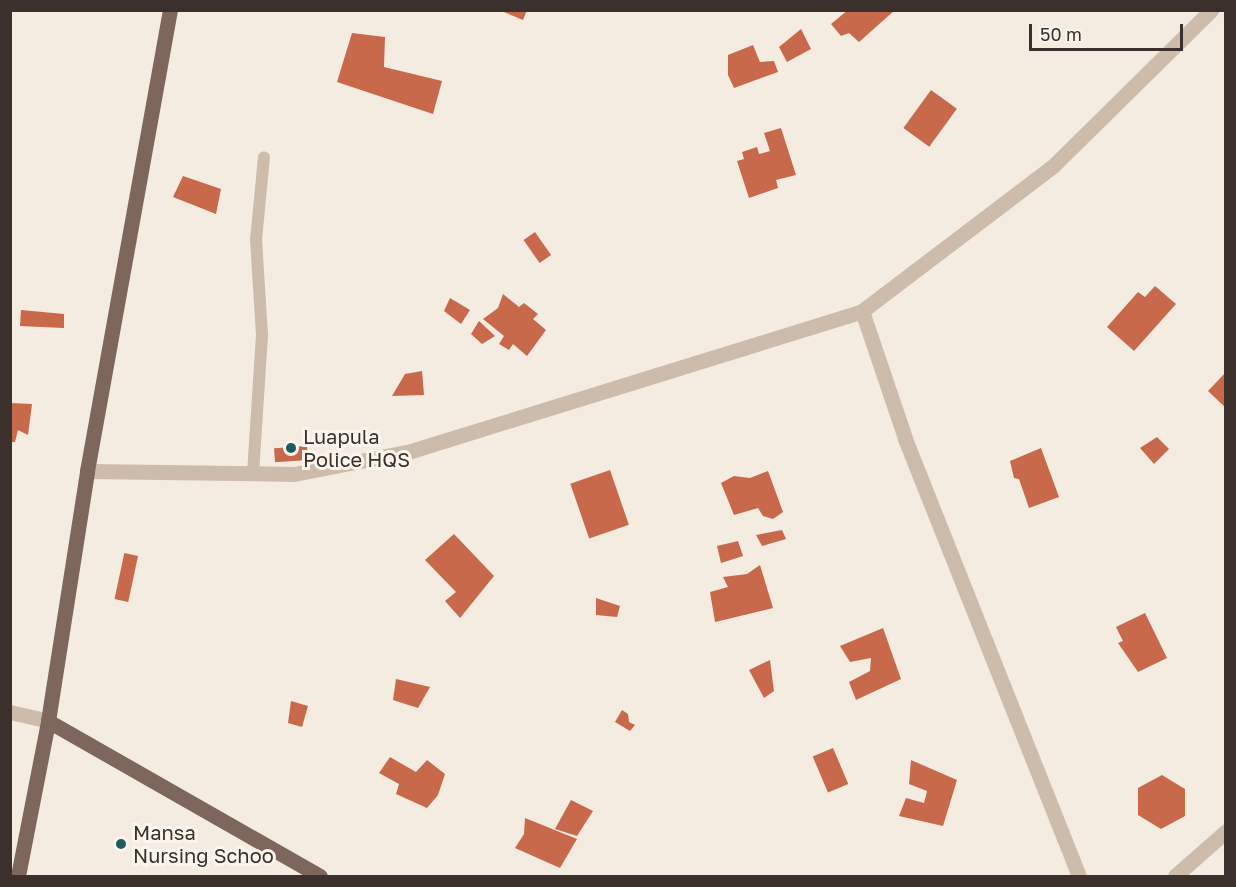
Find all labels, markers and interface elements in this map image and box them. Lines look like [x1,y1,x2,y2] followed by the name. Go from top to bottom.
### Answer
[1032,12,1186,50] scale bar
[1040,23,1082,45] text: 50 m
[303,424,410,471] place label: Luapula Police HQS
[284,441,298,455] marker: Luapula Police HQS
[133,820,274,867] place label: Mansa Nursing Schoo
[114,837,128,851] marker: Mansa Nursing Schoo

